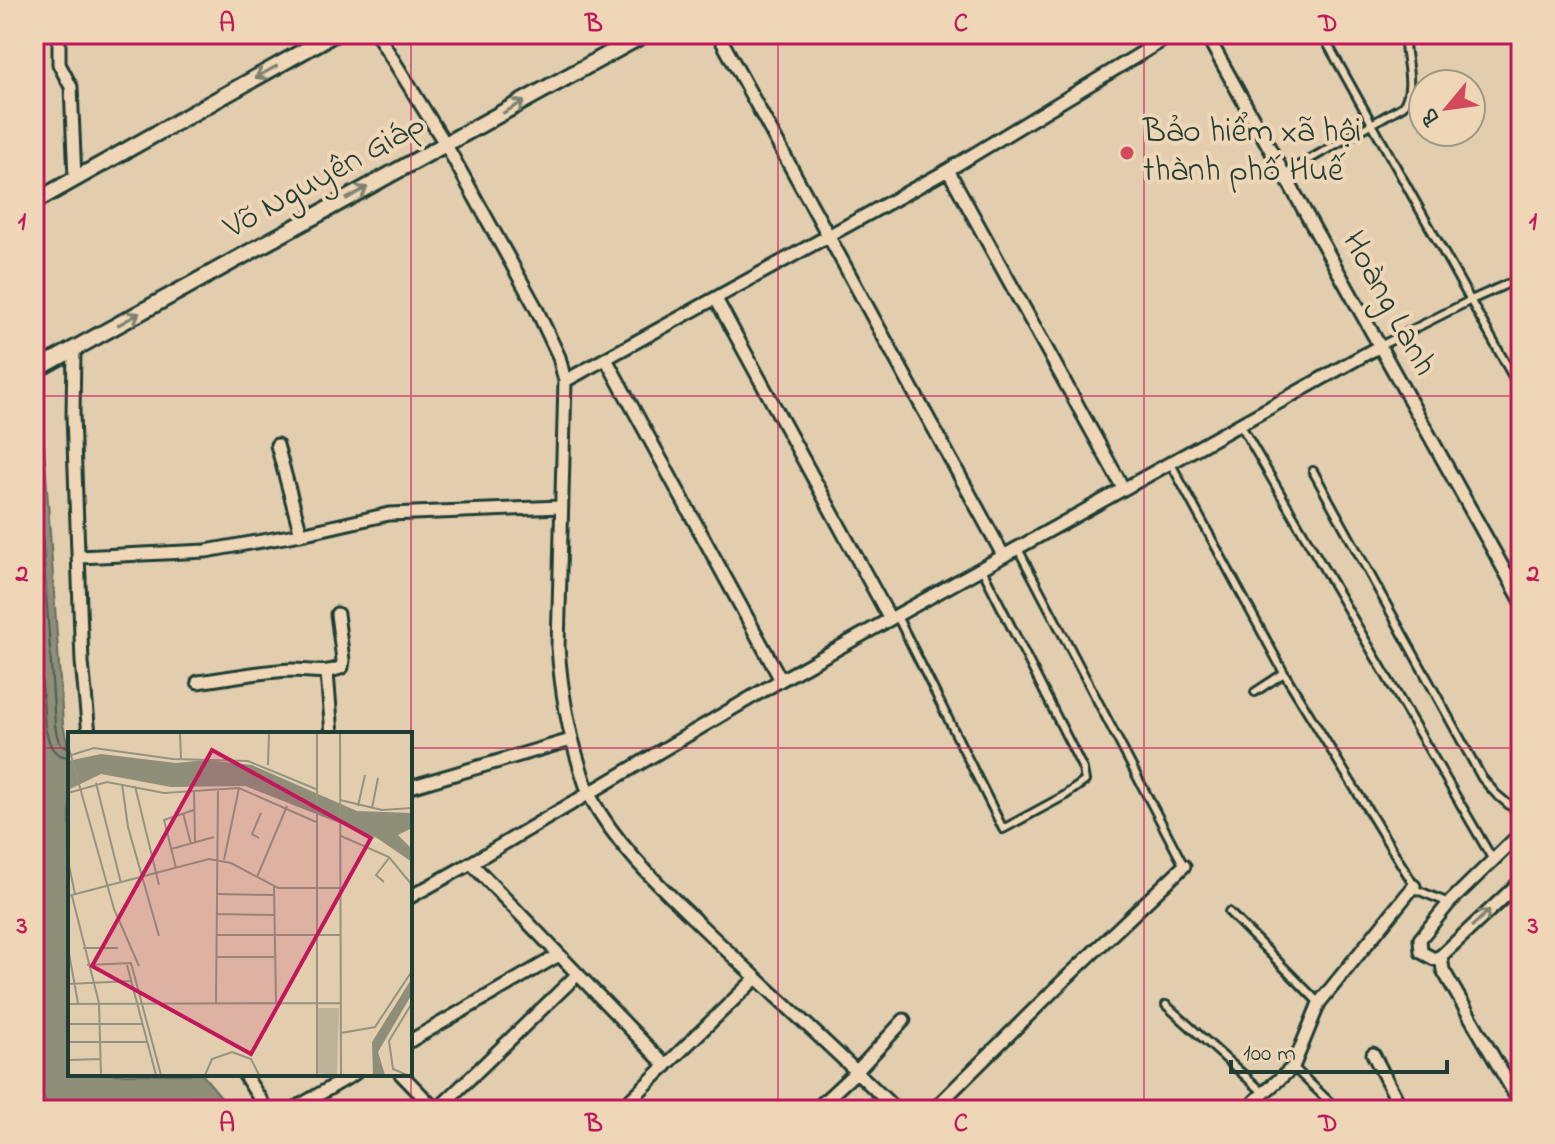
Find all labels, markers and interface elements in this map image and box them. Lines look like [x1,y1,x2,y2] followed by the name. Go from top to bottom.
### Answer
[219,6,235,44] text: A
[584,6,603,44] text: B
[954,6,968,44] text: C
[1317,6,1338,44] text: D
[254,65,278,80] one-way arrow
[1407,68,1487,148] north arrow
[502,99,525,115] one-way arrow
[214,101,435,253] street label: Võ Nguyên Giáp
[1414,102,1450,131] text: B
[1142,108,1361,197] place label: Bảo hiểm xã hội thành phố Huế
[1118,144,1136,162] marker: Bảo hiểm xã hội thành phố Huế
[345,185,369,201] one-way arrow
[18,204,27,242] text: 1
[1529,204,1538,242] text: 1
[1328,222,1448,386] street label: Hoàng Lanh
[117,310,141,326] one-way arrow
[15,556,29,594] text: 2
[1526,556,1540,594] text: 2
[68,732,412,1076] inset map
[16,908,28,946] text: 3
[1527,908,1539,946] text: 3
[1471,909,1491,928] one-way arrow
[1231,1024,1447,1074] scale bar
[1243,1037,1296,1072] text: 100 m
[219,1106,235,1144] text: A
[584,1106,603,1144] text: B
[954,1106,968,1144] text: C
[1317,1106,1338,1144] text: D

